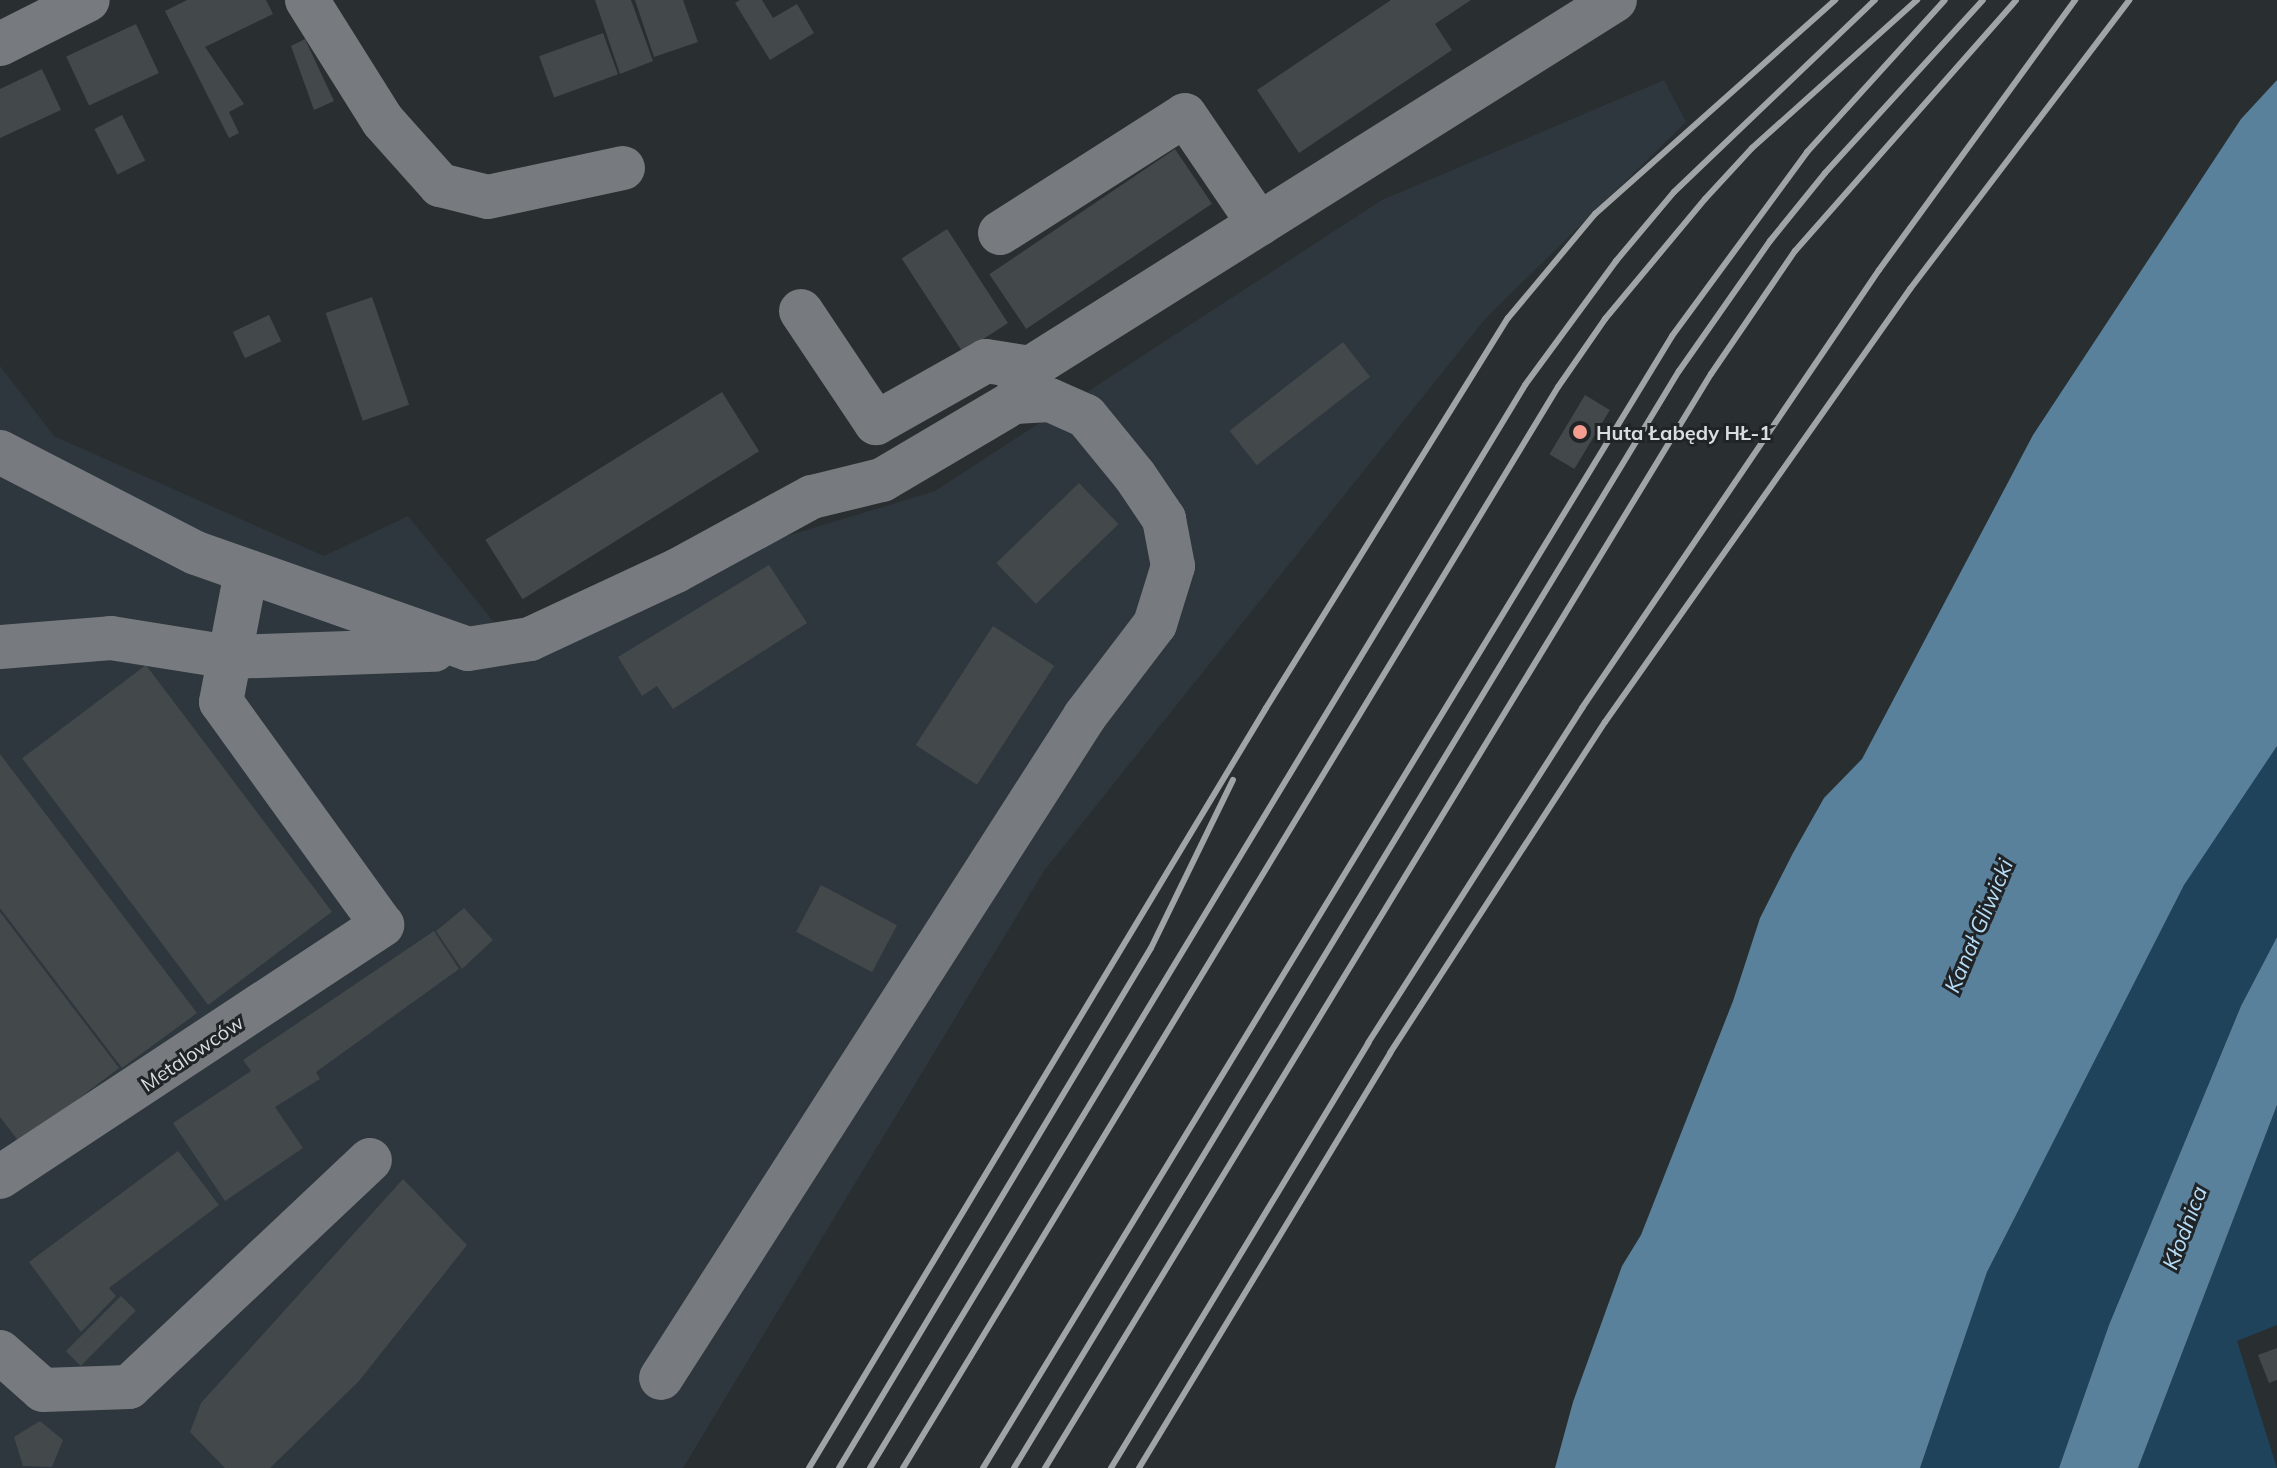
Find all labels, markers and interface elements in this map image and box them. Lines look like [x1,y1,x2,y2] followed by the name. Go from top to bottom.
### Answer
[1596,420,1771,444] place label: Huta Łabędy HŁ-1
[1571,423,1589,441] marker: Huta Łabędy HŁ-1
[1939,855,2019,997] water label: Kanał Gliwicki
[136,1010,248,1096] street label: Metalowców
[2157,1183,2213,1273] water label: Kłodnica

